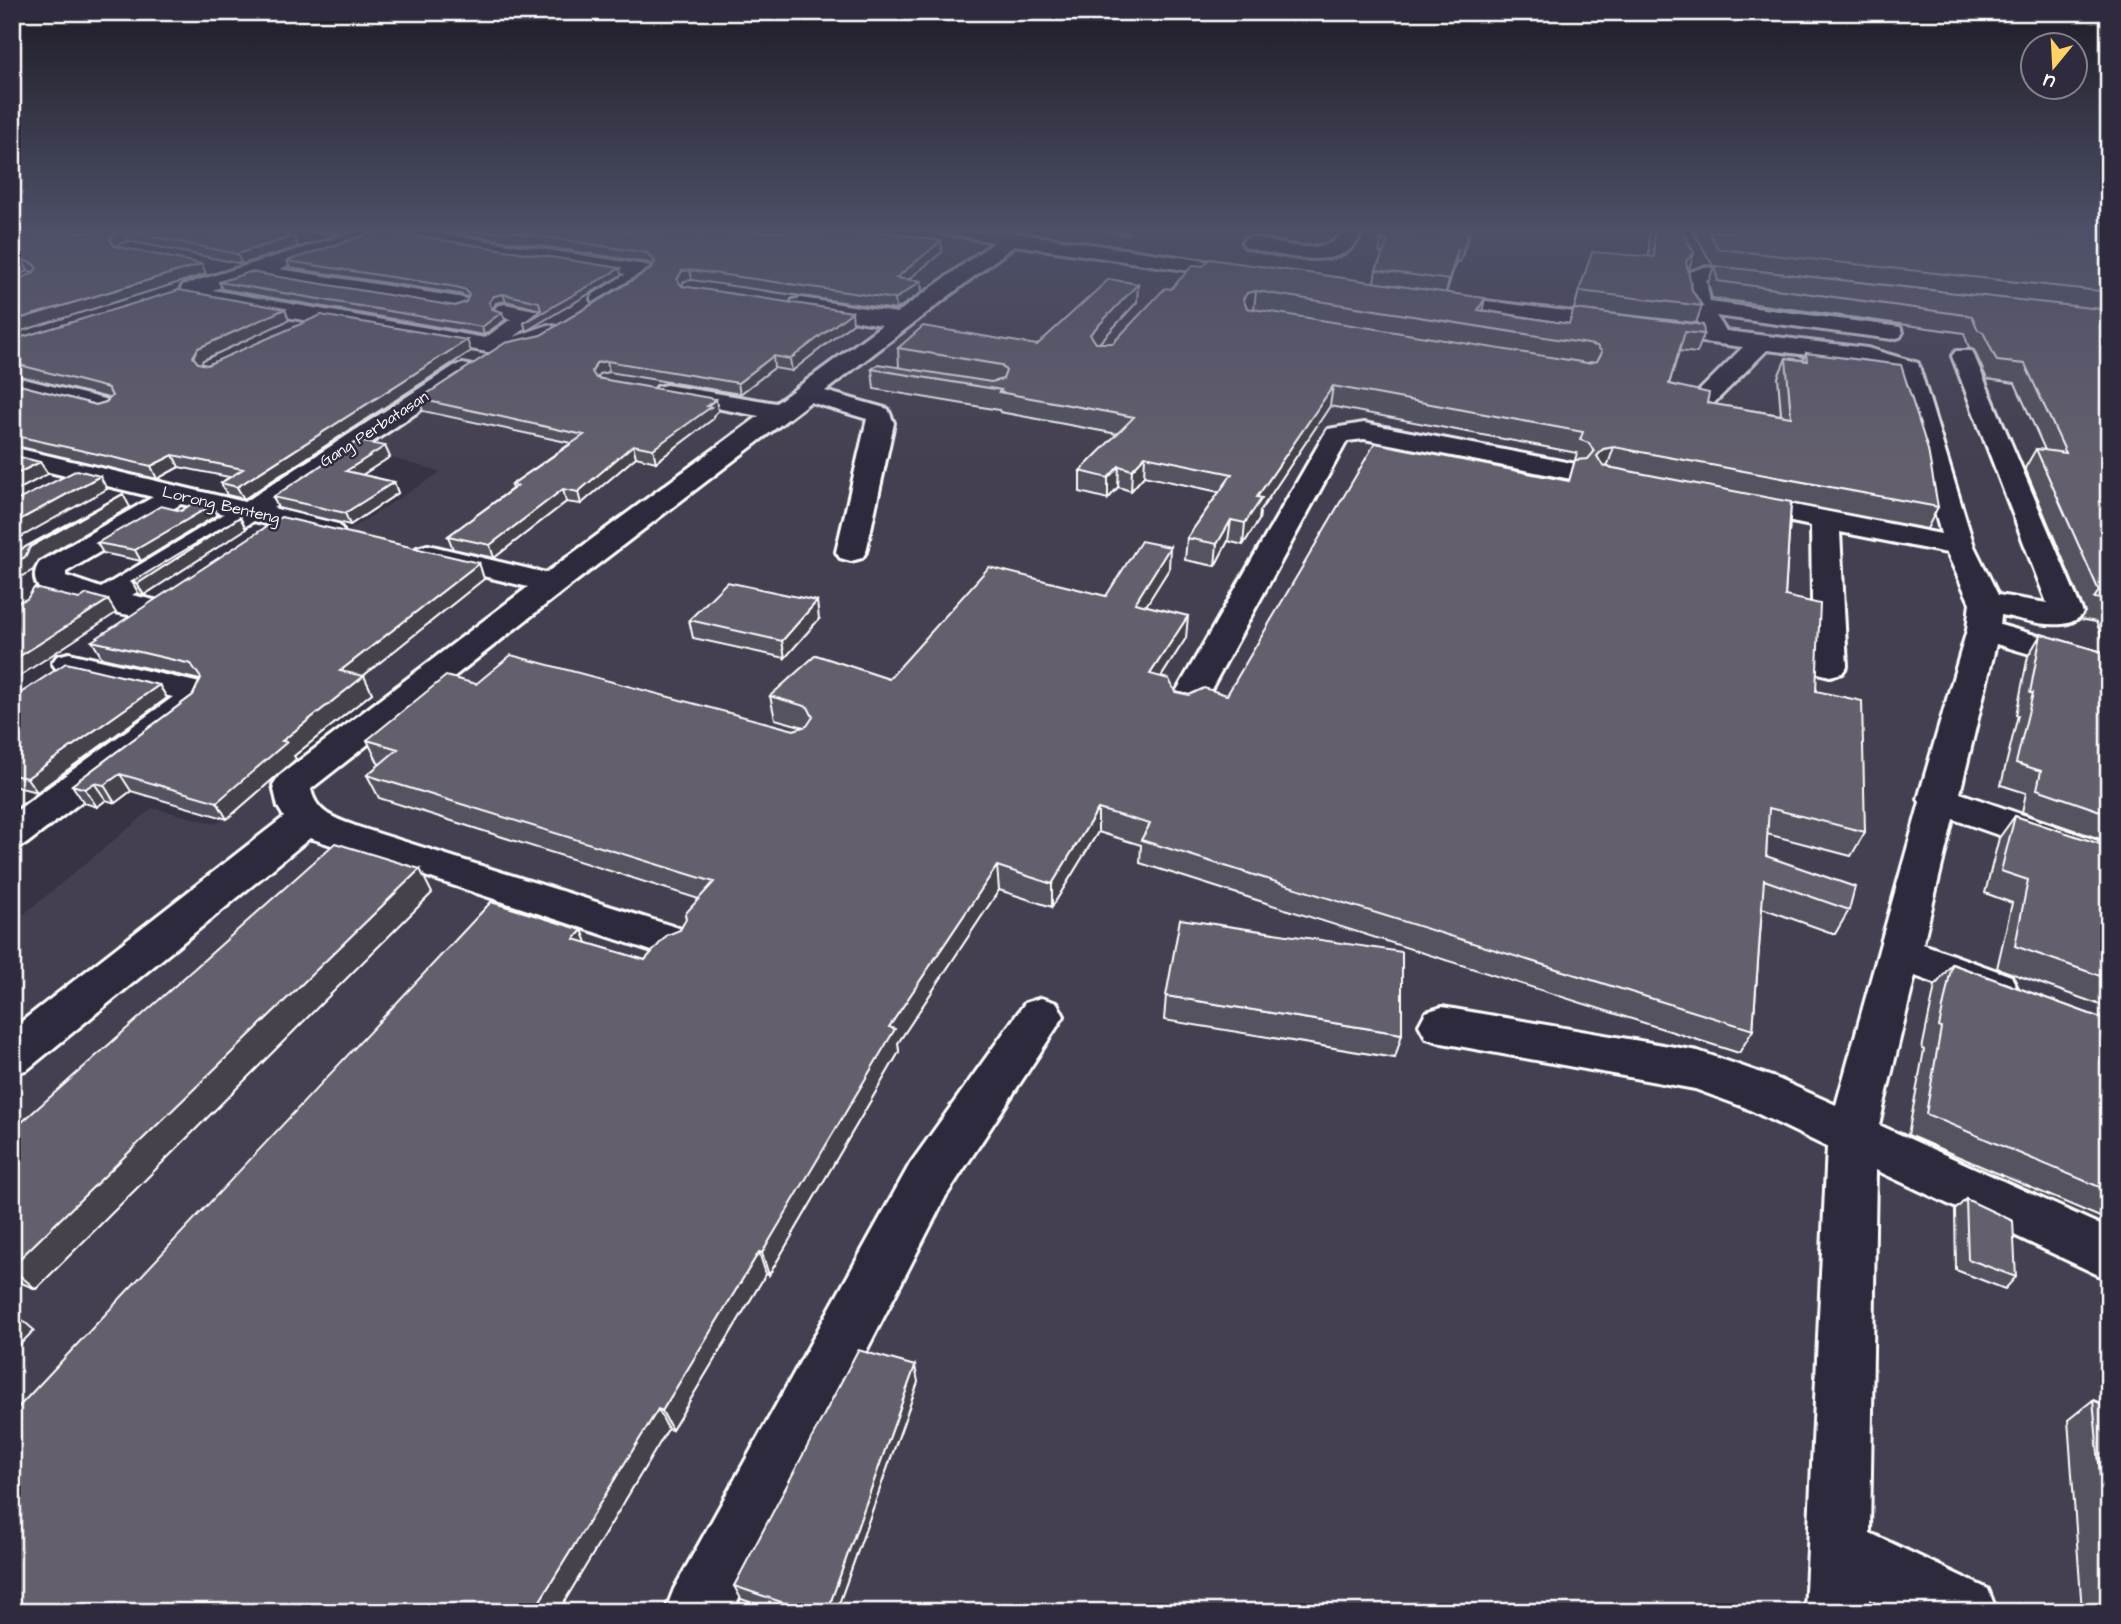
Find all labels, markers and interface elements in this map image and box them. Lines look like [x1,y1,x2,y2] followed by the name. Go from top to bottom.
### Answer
[2020,32,2090,102] north arrow
[2040,66,2058,95] text: U
[315,386,433,473] street label: Gang Perbatasan
[160,481,282,530] street label: Lorong Benteng

